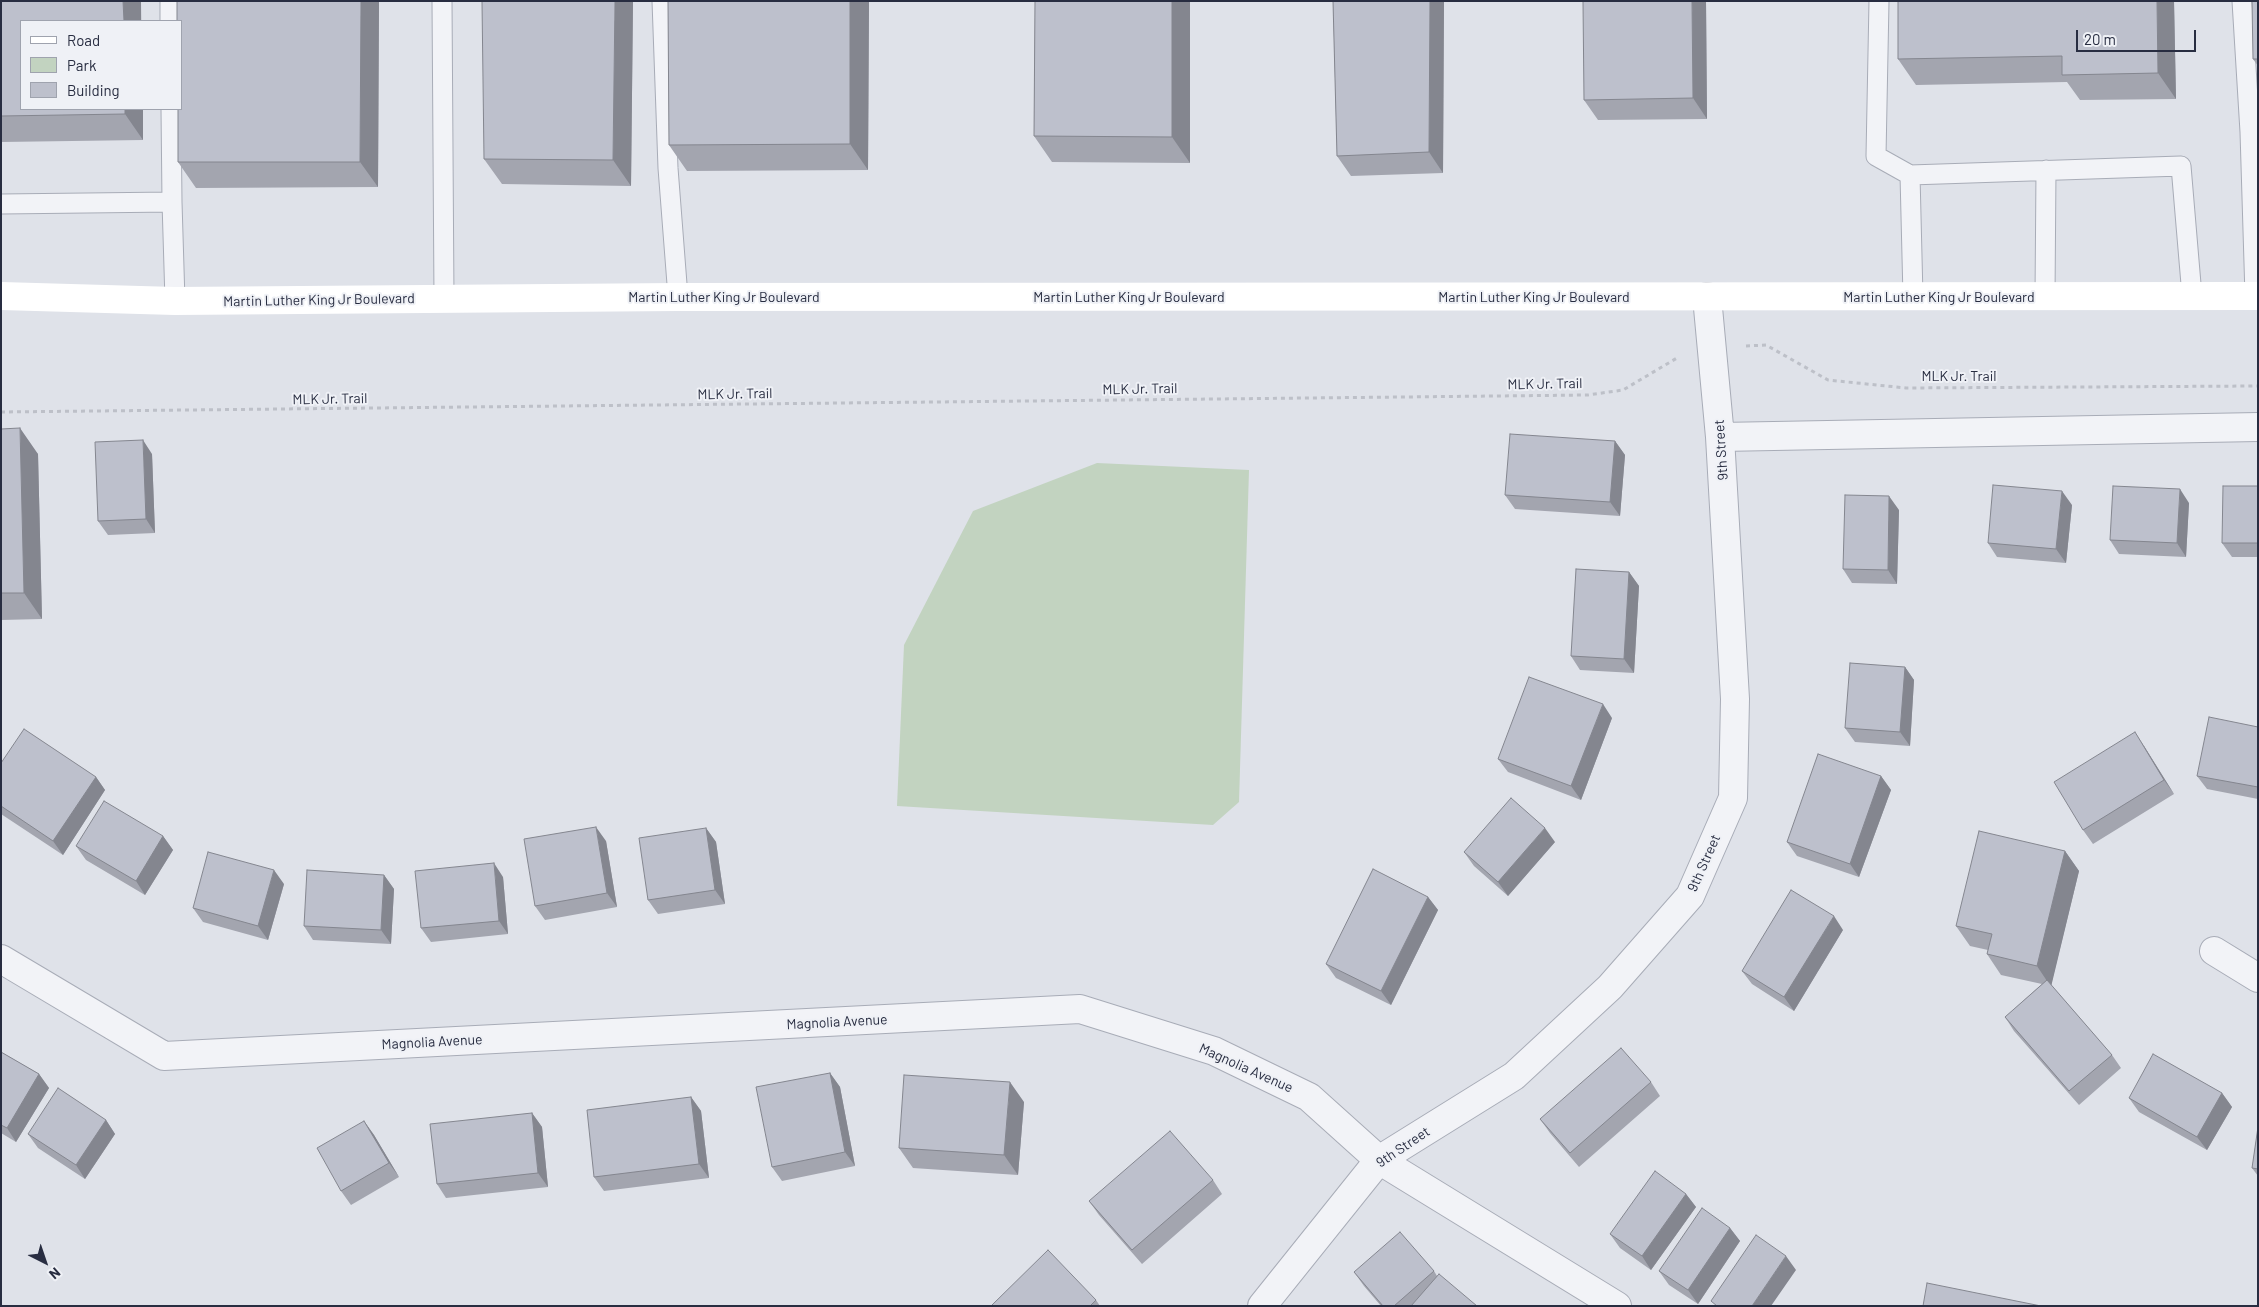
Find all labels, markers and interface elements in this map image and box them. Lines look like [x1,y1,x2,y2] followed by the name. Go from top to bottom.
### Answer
[20,20,182,110] legend
[2079,20,2199,52] scale bar
[2084,30,2116,48] text: 20 m
[67,31,100,49] text: Road
[67,56,96,74] text: Park
[67,81,120,99] text: Building
[628,289,820,305] street label: Martin Luther King Jr Boulevard
[1033,289,1225,305] street label: Martin Luther King Jr Boulevard
[1438,289,1630,305] street label: Martin Luther King Jr Boulevard
[1843,289,2035,305] street label: Martin Luther King Jr Boulevard
[223,290,415,310] street label: Martin Luther King Jr Boulevard
[1922,368,1996,384] street label: MLK Jr. Trail
[1507,375,1583,393] street label: MLK Jr. Trail
[1102,380,1178,398] street label: MLK Jr. Trail
[697,385,773,403] street label: MLK Jr. Trail
[292,390,368,408] street label: MLK Jr. Trail
[1710,419,1732,481] street label: 9th Street
[1684,832,1724,894] street label: 9th Street
[786,1011,888,1033] street label: Magnolia Avenue
[381,1031,483,1053] street label: Magnolia Avenue
[1196,1040,1296,1096] street label: Magnolia Avenue
[1373,1123,1433,1171] street label: 9th Street
[20,1237,70,1287] north arrow
[46,1264,64,1283] text: N

